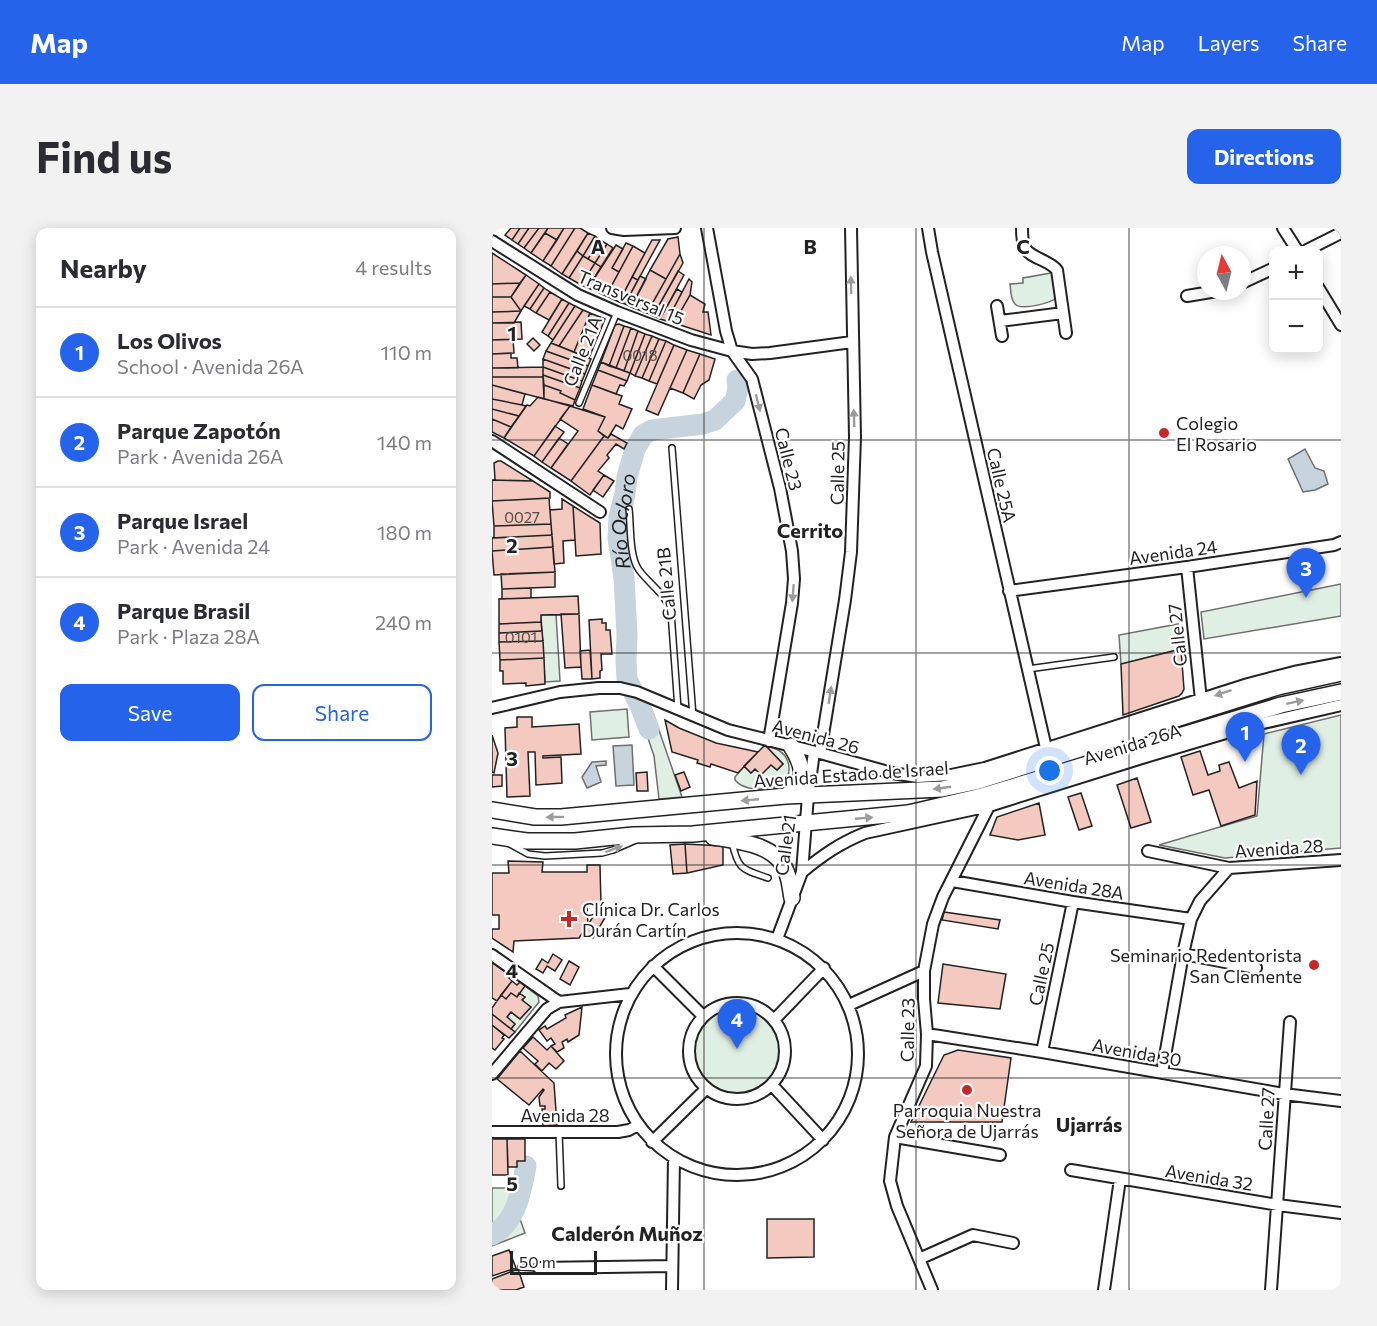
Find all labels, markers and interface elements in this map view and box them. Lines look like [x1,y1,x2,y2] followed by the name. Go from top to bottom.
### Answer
[30,25,88,59] text: Map
[1121,30,1165,55] text: Map
[1198,30,1260,55] text: Layers
[1293,30,1347,55] text: Share
[1187,129,1341,184] button: Directions
[36,130,172,182] text: Find us
[591,234,605,258] text: A
[803,234,817,258] text: B
[1016,234,1030,258] text: C
[1197,246,1251,300] north arrow
[1269,246,1323,354] map controls
[1269,246,1323,300] button: +
[60,252,147,283] text: Nearby
[355,255,432,279] text: 4 results
[574,265,688,329] street label: Transversal 15
[847,275,856,294] one-way arrow
[1269,300,1323,354] button: −
[558,313,606,389] street label: Calle 21A
[507,321,517,345] text: 1
[117,327,222,354] text: Los Olivos
[75,340,84,364] text: 1
[381,340,432,364] text: 110 m
[622,346,658,364] house number: 0018
[117,354,304,378] text: School · Avenida 26A
[754,394,763,412] one-way arrow
[850,409,859,428] one-way arrow
[1176,412,1257,455] place label: Colegio El Rosario
[117,417,281,444] text: Parque Zapotón
[771,425,807,493] street label: Calle 23
[1157,426,1171,440] marker: Colegio El Rosario
[74,430,85,454] text: 2
[377,430,432,454] text: 140 m
[825,441,849,505] street label: Calle 25
[117,444,284,468] text: Park · Avenida 26A
[983,445,1021,525] street label: Calle 25A
[606,472,639,571] water label: Río Ocloro
[117,507,248,534] text: Parque Israel
[504,508,540,526] house number: 0027
[777,518,843,542] district label: Cerrito
[74,520,85,544] text: 3
[377,520,432,544] text: 180 m
[506,533,518,557] text: 2
[117,534,270,558] text: Park · Avenida 24
[1127,535,1219,569] street label: Avenida 24
[652,547,680,621] street label: Calle 21B
[1286,548,1326,598] pin: 3
[788,584,798,603] one-way arrow
[117,597,250,624] text: Parque Brasil
[1163,602,1191,668] street label: Calle 27
[73,610,86,634] text: 4
[375,610,432,634] text: 240 m
[117,624,260,648] text: Park · Plaza 28A
[505,628,537,646] house number: 0101
[60,684,240,741] button: Save
[252,684,432,741] button: Share
[825,686,834,705] one-way arrow
[1214,688,1232,698] one-way arrow
[1285,697,1304,706] one-way arrow
[1226,712,1264,762] pin: 1
[770,714,862,758] street label: Avenida 26
[1080,719,1184,769] street label: Avenida 26A
[1282,726,1320,775] pin: 2
[506,746,518,770] text: 3
[753,756,949,792] street label: Avenida Estado de Israel
[1035,756,1064,785] your location
[933,784,952,793] one-way arrow
[740,795,759,805] one-way arrow
[546,812,565,822] one-way arrow
[770,813,800,877] street label: Calle 21
[854,813,873,823] one-way arrow
[1234,834,1324,862] street label: Avenida 28
[606,843,624,853] one-way arrow
[1022,866,1126,904] street label: Avenida 28A
[582,898,720,941] place label: Clínica Dr. Carlos Durán Cartín
[560,910,578,928] marker: Clínica Dr. Carlos Durán Cartín
[1024,940,1058,1008] street label: Calle 25
[1110,944,1302,987] place label: Seminario Redentorista San Clemente
[506,958,518,982] text: 4
[1307,958,1321,972] marker: Seminario Redentorista San Clemente
[895,998,919,1062] street label: Calle 23
[718,1000,756,1049] pin: 4
[1091,1033,1183,1071] street label: Avenida 30
[960,1083,974,1097] marker: Parroquia Nuestra Señora de Ujarrás
[1253,1087,1279,1151] street label: Calle 27
[893,1099,1041,1142] place label: Parroquia Nuestra Señora de Ujarrás
[520,1104,610,1126] street label: Avenida 28
[1056,1112,1122,1136] district label: Ujarrás
[1164,1159,1254,1195] street label: Avenida 32
[506,1171,518,1195] text: 5
[551,1221,703,1245] district label: Calderón Muñoz
[510,1248,597,1276] scale bar
[519,1252,556,1271] text: 50 m

